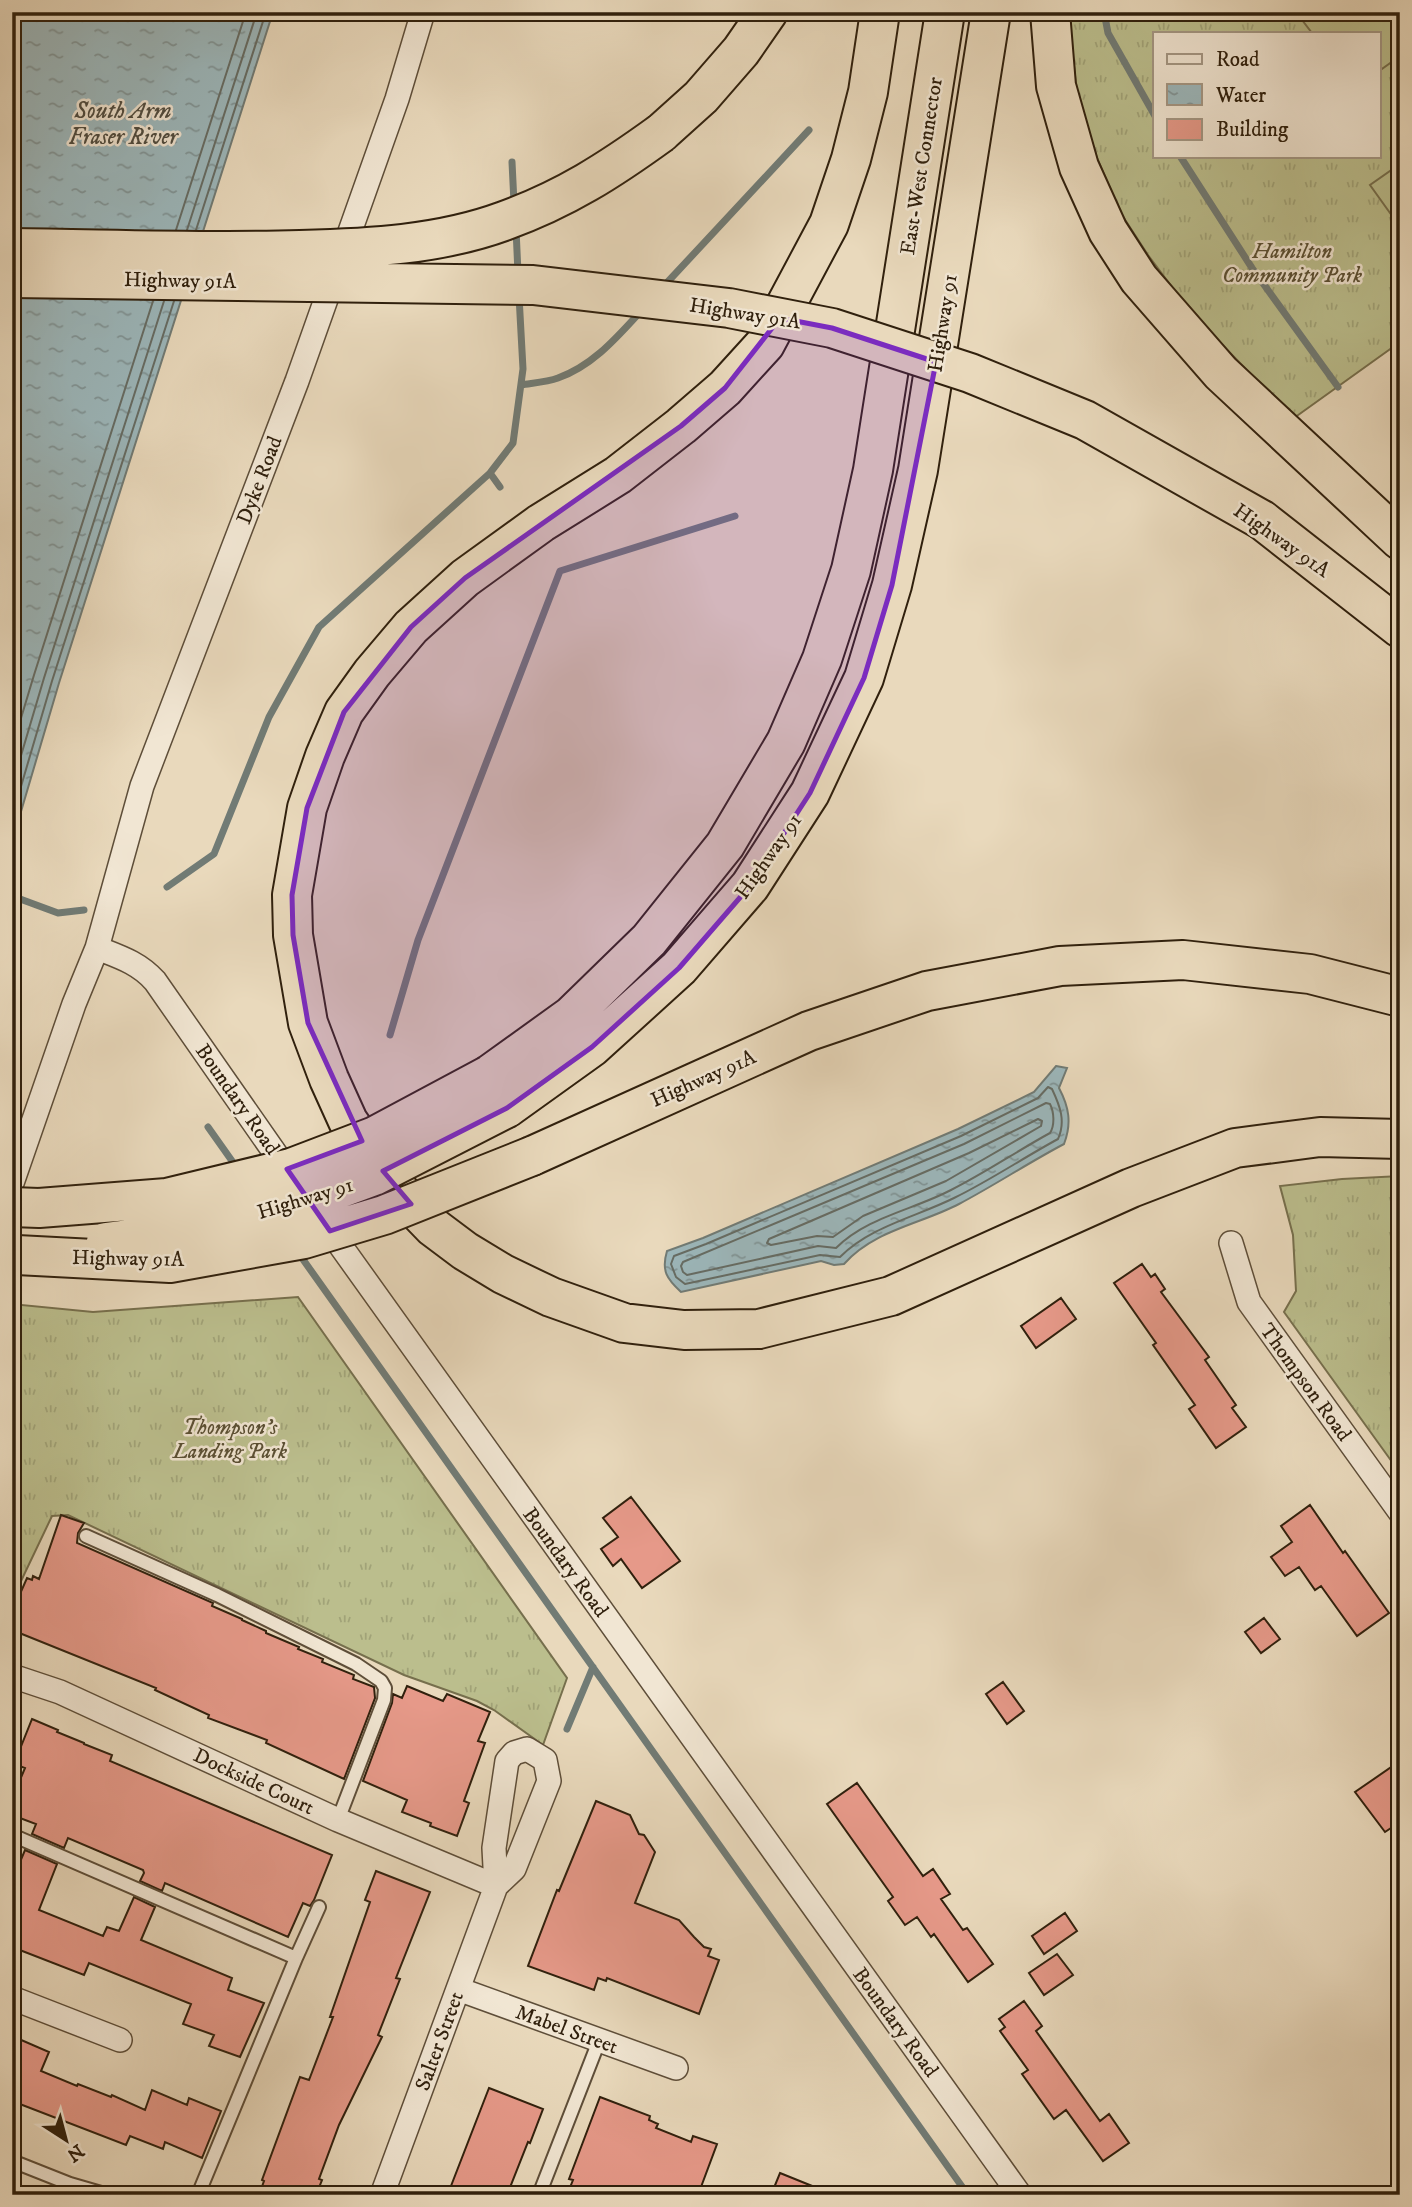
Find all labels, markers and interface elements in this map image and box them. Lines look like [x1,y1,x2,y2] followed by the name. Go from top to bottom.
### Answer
[1153,32,1380,158] legend
[1216,47,1260,73] text: Road
[895,75,949,257] street label: East-West Connector
[1215,83,1266,109] text: Water
[69,97,179,152] water label: South Arm Fraser River
[1216,117,1289,143] text: Building
[1222,239,1362,289] park label: Hamilton Community Park
[124,267,237,295] street label: Highway 91A
[922,272,964,374] street label: Highway 91
[687,292,803,336] street label: Highway 91A
[231,432,289,528] street label: Dyke Road
[1228,498,1335,584] street label: Highway 91A
[730,809,808,905] street label: Highway 91
[189,1039,285,1161] street label: Boundary Road
[647,1044,761,1114] street label: Highway 91A
[254,1172,356,1226] street label: Highway 91
[72,1245,185,1273] street label: Highway 91A
[1254,1318,1357,1447] street label: Thompson Road
[172,1415,287,1465] park label: Thompson's Landing Park
[517,1502,614,1623] street label: Boundary Road
[189,1743,318,1821] street label: Dockside Court
[847,1962,944,2083] street label: Boundary Road
[410,1988,470,2094] street label: Salter Street
[512,1999,622,2061] street label: Mabel Street
[32,2106,102,2176] north arrow
[62,2139,88,2167] text: N

